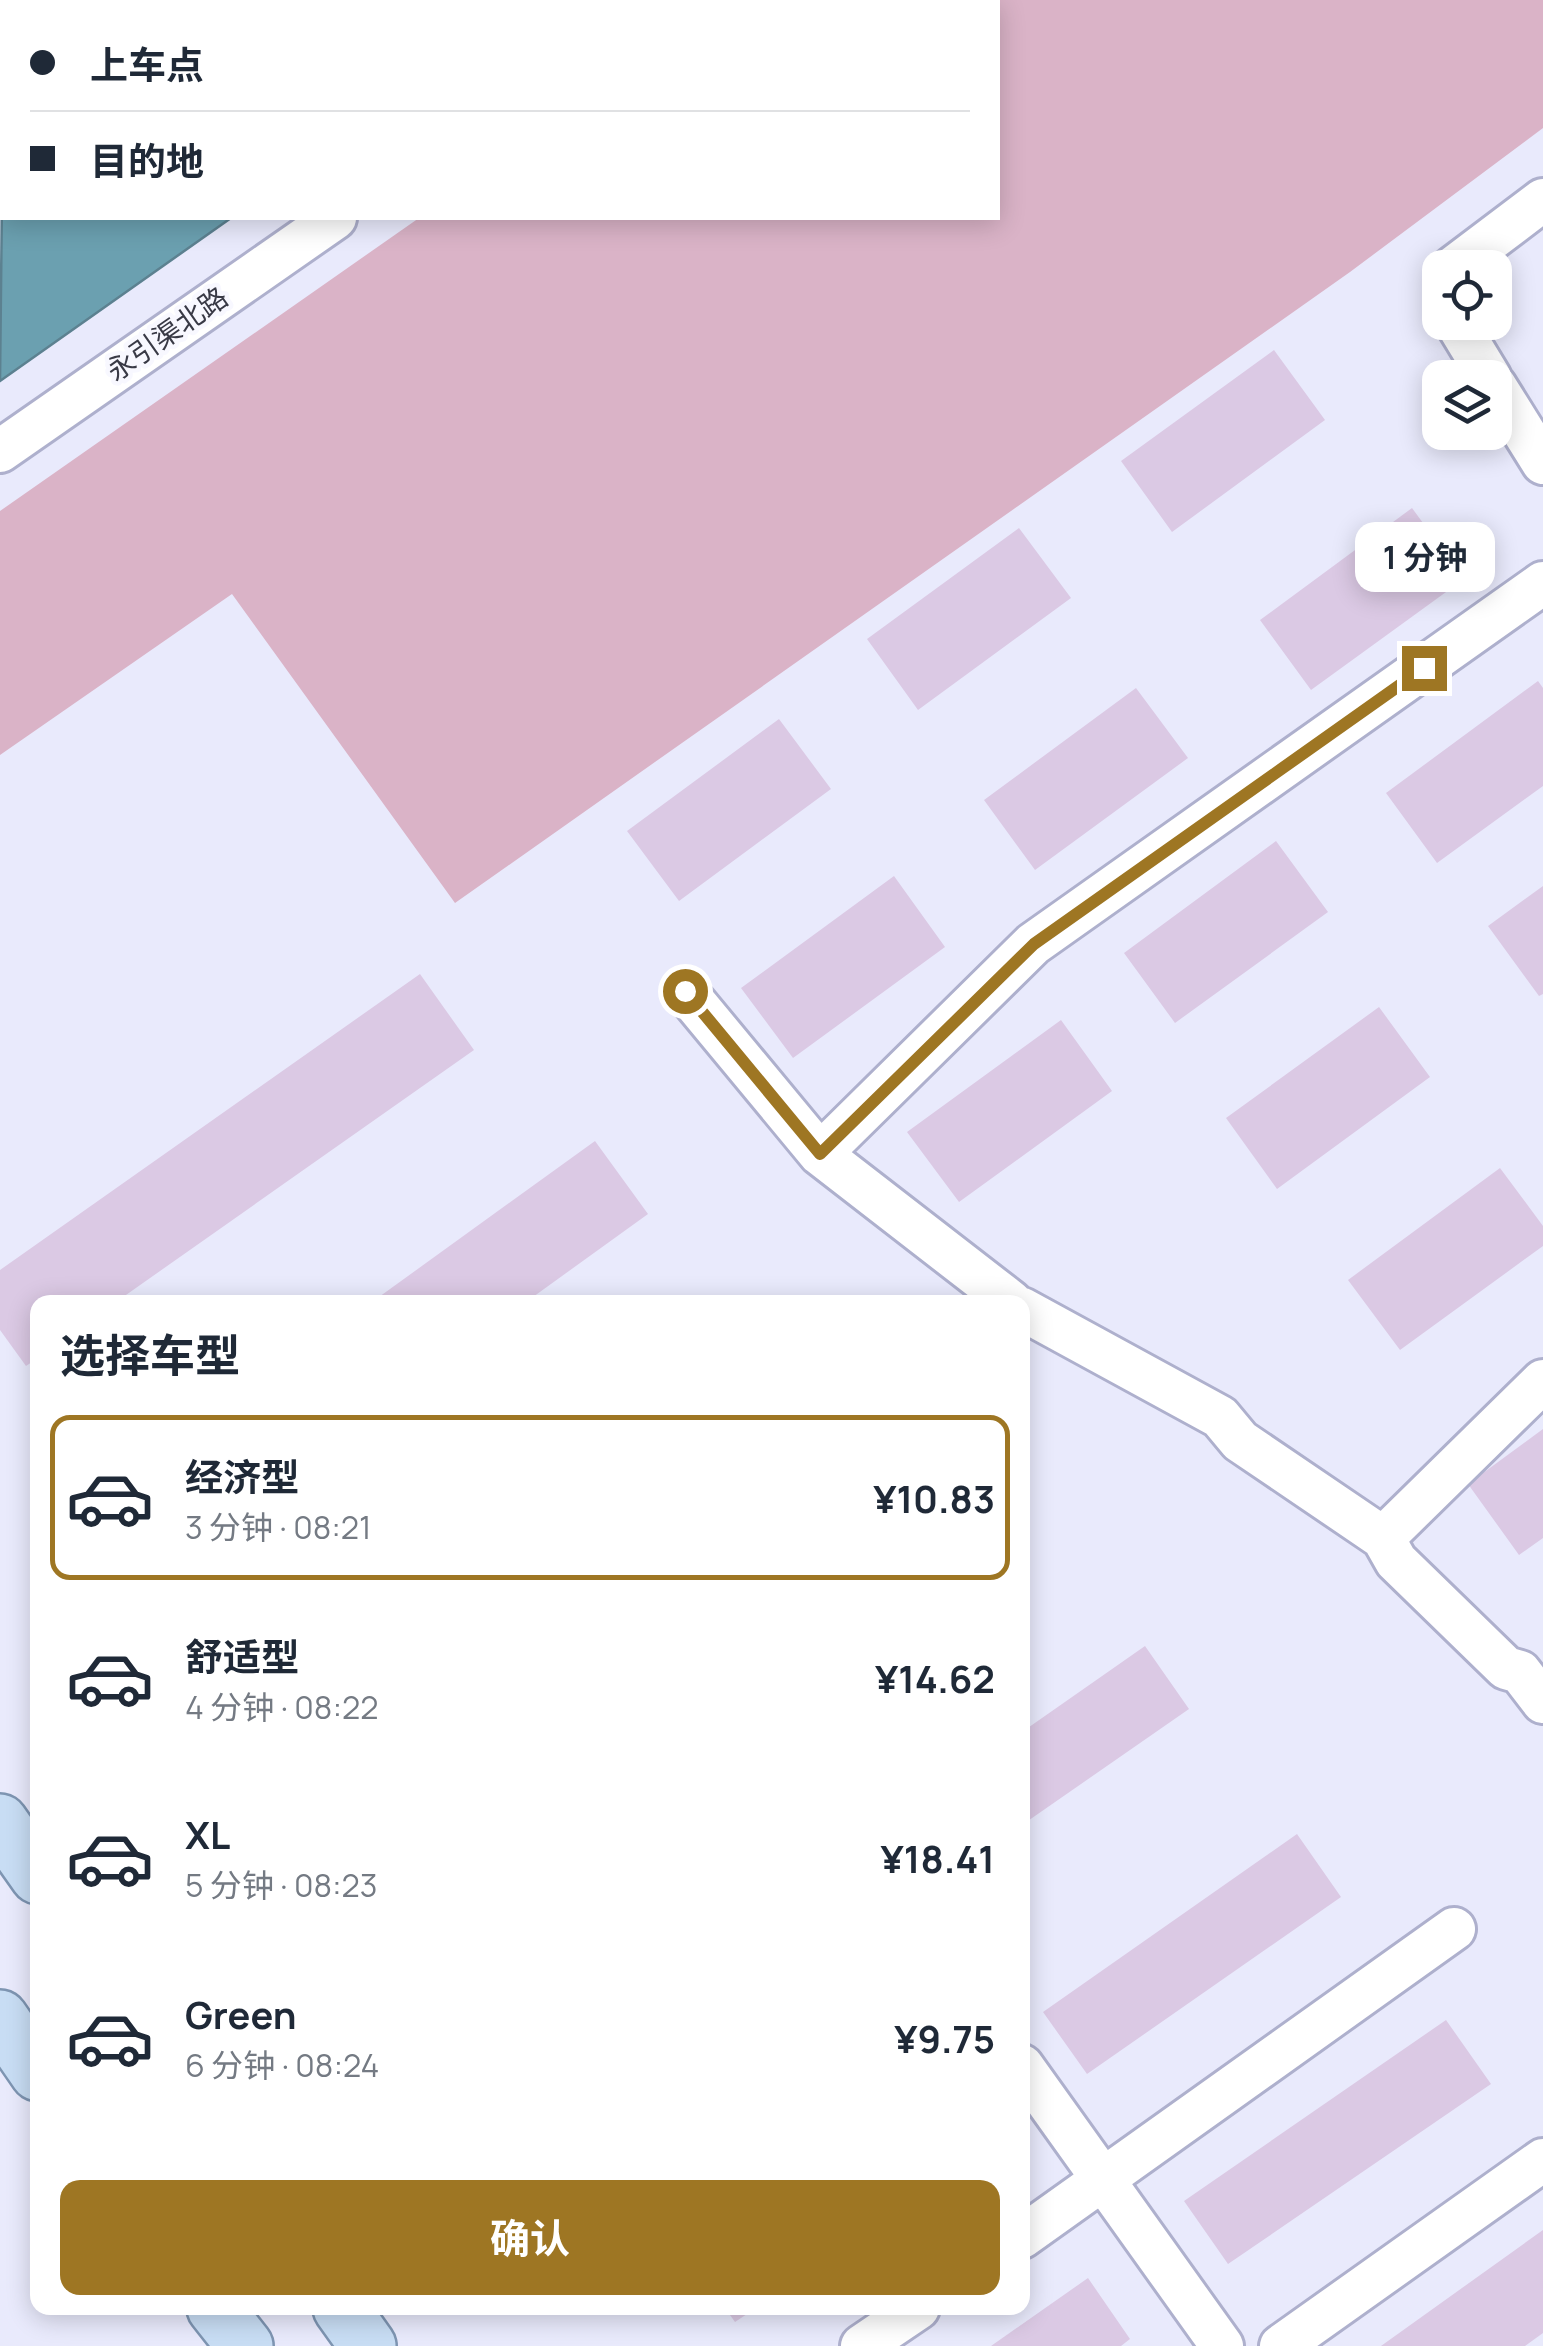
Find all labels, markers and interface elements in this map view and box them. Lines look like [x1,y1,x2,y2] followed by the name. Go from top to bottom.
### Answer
[90,38,204,90] text: 上车点
[90,134,204,186] text: 目的地
[1422,250,1512,450] map controls
[1422,250,1512,340] button: locate
[98,277,235,389] street label: 永引渠北路
[1422,360,1512,450] button: layers
[1354,523,1494,593] callout: 1 分钟
[1383,535,1467,579] text: 1 分钟
[1402,646,1447,691] route end
[663,969,708,1014] route start
[60,1324,240,1386] text: 选择车型
[185,1450,299,1502] text: 经济型
[65,1453,155,1543] icon: car
[873,1472,995,1524] text: ¥10.83
[185,1505,372,1549] text: 3 分钟 · 08:21
[185,1630,299,1682] text: 舒适型
[65,1633,155,1723] icon: car
[875,1652,995,1704] text: ¥14.62
[185,1685,378,1729] text: 4 分钟 · 08:22
[185,1808,230,1860] text: XL
[65,1813,155,1903] icon: car
[881,1832,995,1884] text: ¥18.41
[185,1863,378,1907] text: 5 分钟 · 08:23
[185,1988,297,2040] text: Green
[65,1993,155,2083] icon: car
[894,2012,995,2064] text: ¥9.75
[185,2043,379,2087] text: 6 分钟 · 08:24
[60,2180,1000,2295] button: 确认

